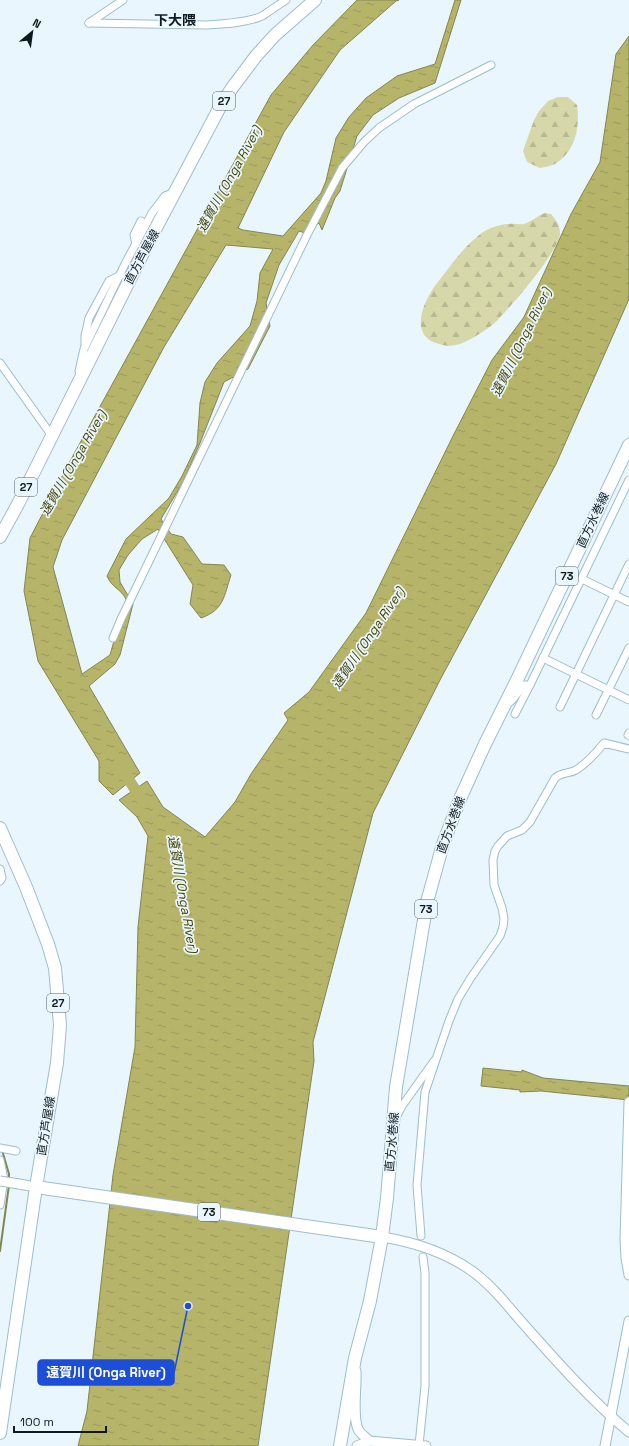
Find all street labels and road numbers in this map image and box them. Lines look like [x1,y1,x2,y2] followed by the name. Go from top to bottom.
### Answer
[213,92,235,110] road number: 27
[121,227,163,287] street label: 直方芦屋線
[15,478,37,496] road number: 27
[573,489,613,551] street label: 直方水巻線
[556,567,578,585] road number: 73
[433,794,469,856] street label: 直方水巻線
[415,900,437,918] road number: 73
[47,994,69,1012] road number: 27
[33,1095,59,1157] street label: 直方芦屋線
[381,1111,403,1173] street label: 直方水巻線
[198,1203,220,1221] road number: 73

